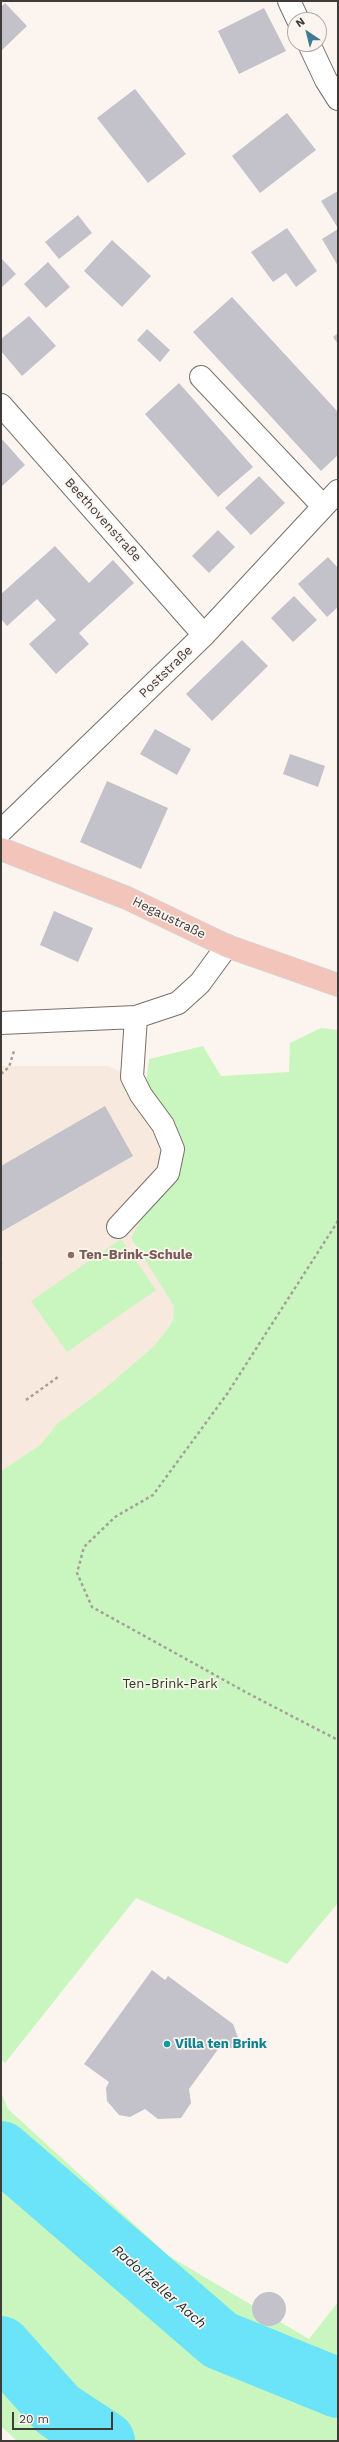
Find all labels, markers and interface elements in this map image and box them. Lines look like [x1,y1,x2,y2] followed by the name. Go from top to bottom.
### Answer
[287,12,327,52] north arrow
[293,15,307,30] text: N
[61,475,145,565] street label: Beethovenstraße
[136,643,196,701] street label: Poststraße
[130,894,208,942] street label: Hegaustraße
[79,1247,193,1263] place label: Ten-Brink-Schule
[66,1250,76,1260] marker: Ten-Brink-Schule
[122,1676,218,1692] park label: Ten-Brink-Park
[175,2036,267,2052] place label: Villa ten Brink
[162,2039,172,2049] marker: Villa ten Brink
[109,2242,209,2332] water label: Radolfzeller Aach
[14,2404,115,2430] scale bar
[19,2412,49,2426] text: 20 m

